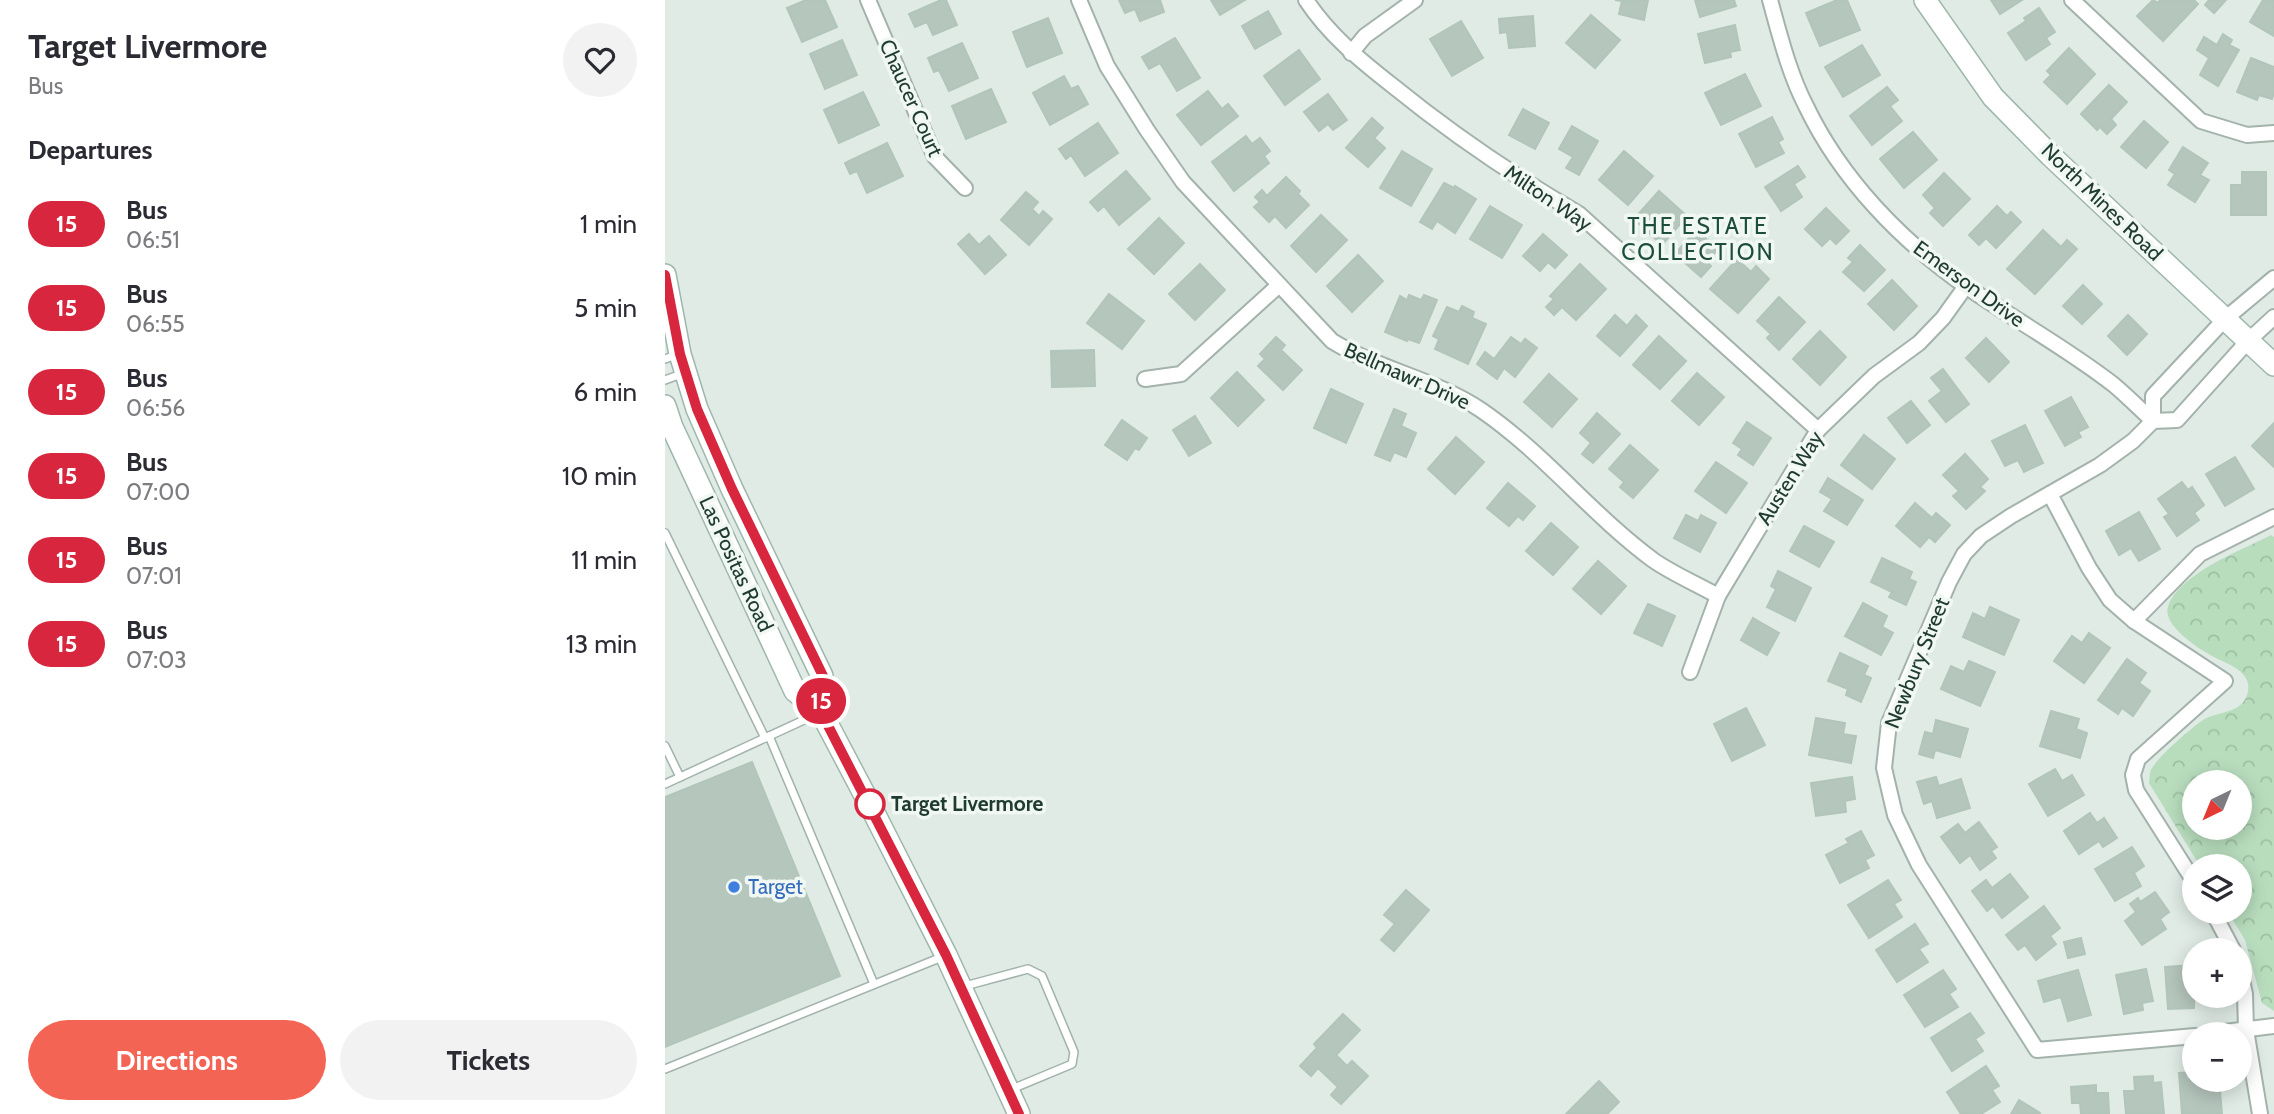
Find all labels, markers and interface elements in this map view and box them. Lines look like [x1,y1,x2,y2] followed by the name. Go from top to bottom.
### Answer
[563,23,637,97] button: heart
[28,26,267,66] text: Target Livermore
[874,35,948,160] street label: Chaucer Court
[28,72,63,100] text: Bus
[28,134,152,166] text: Departures
[2037,138,2168,266] street label: North Mines Road
[1500,159,1597,236] street label: Milton Way
[126,194,167,226] text: Bus
[580,208,637,240] text: 1 min
[56,209,77,238] text: 15
[1621,212,1775,266] district label: THE ESTATE COLLECTION
[126,226,180,254] text: 06:51
[1909,235,2030,332] street label: Emerson Drive
[126,278,167,310] text: Bus
[574,292,637,324] text: 5 min
[56,293,77,322] text: 15
[126,310,185,338] text: 06:55
[1340,337,1474,415] street label: Bellmawr Drive
[126,362,167,394] text: Bus
[574,376,637,408] text: 6 min
[56,377,77,406] text: 15
[126,394,185,422] text: 06:56
[1751,426,1828,529] street label: Austen Way
[126,446,167,478] text: Bus
[562,460,637,492] text: 10 min
[56,461,77,490] text: 15
[126,478,190,506] text: 07:00
[694,492,779,636] street label: Las Positas Road
[126,530,167,562] text: Bus
[571,544,637,576] text: 11 min
[56,545,77,574] text: 15
[126,562,182,590] text: 07:01
[1879,594,1954,732] street label: Newbury Street
[126,614,167,646] text: Bus
[566,628,637,660] text: 13 min
[56,629,77,658] text: 15
[126,646,187,674] text: 07:03
[789,678,853,724] line badge: 15
[810,686,832,715] text: 15
[2182,770,2252,840] north arrow
[2182,770,2252,1092] map controls
[855,789,885,819] marker: Target Livermore
[891,791,1043,816] place label: Target Livermore
[2182,854,2252,924] button: layers
[748,874,803,899] place label: Target
[726,879,742,895] marker: Target
[2182,938,2252,1008] button: +
[28,1020,326,1100] button: Directions
[340,1020,637,1100] button: Tickets
[2182,1022,2252,1092] button: −

